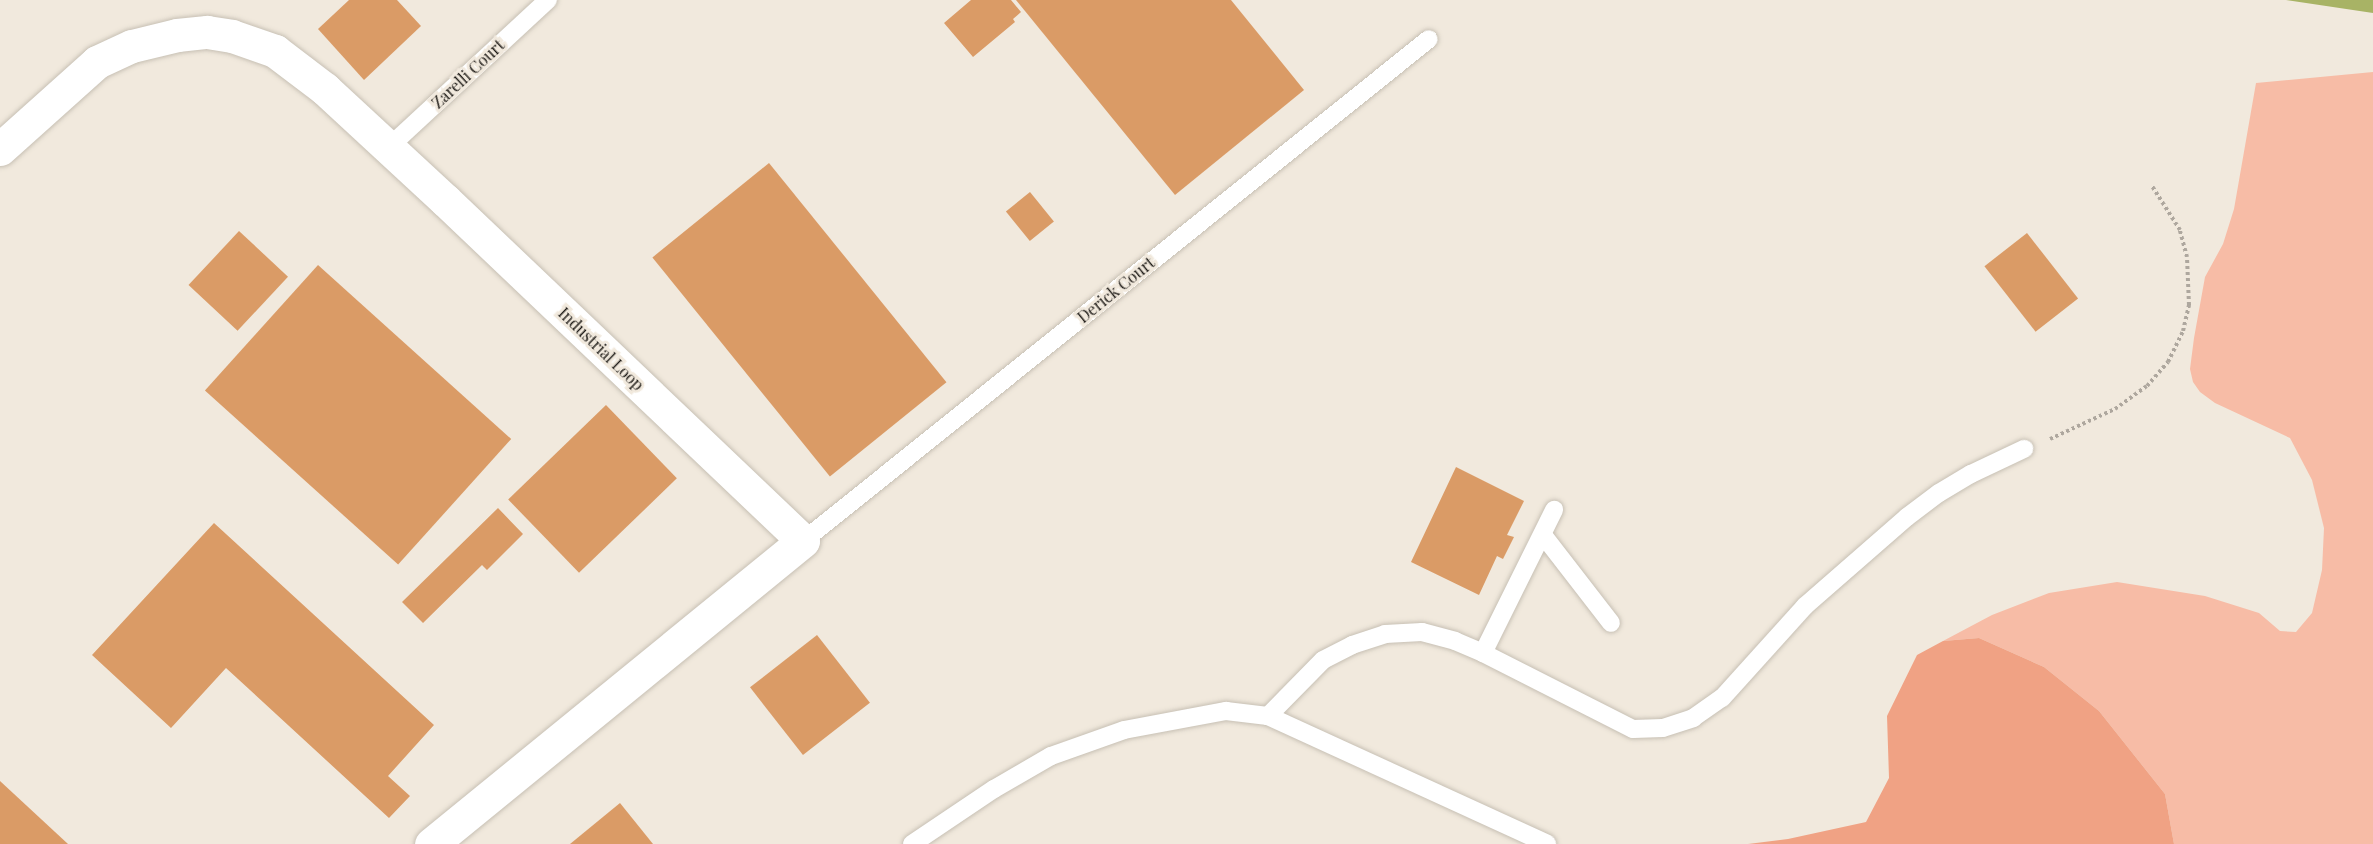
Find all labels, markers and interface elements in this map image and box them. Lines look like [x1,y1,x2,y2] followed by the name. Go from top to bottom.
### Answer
[428,36,508,112] street label: Zarelli Court
[1073,253,1159,327] street label: Derick Court
[554,304,648,394] street label: Industrial Loop

